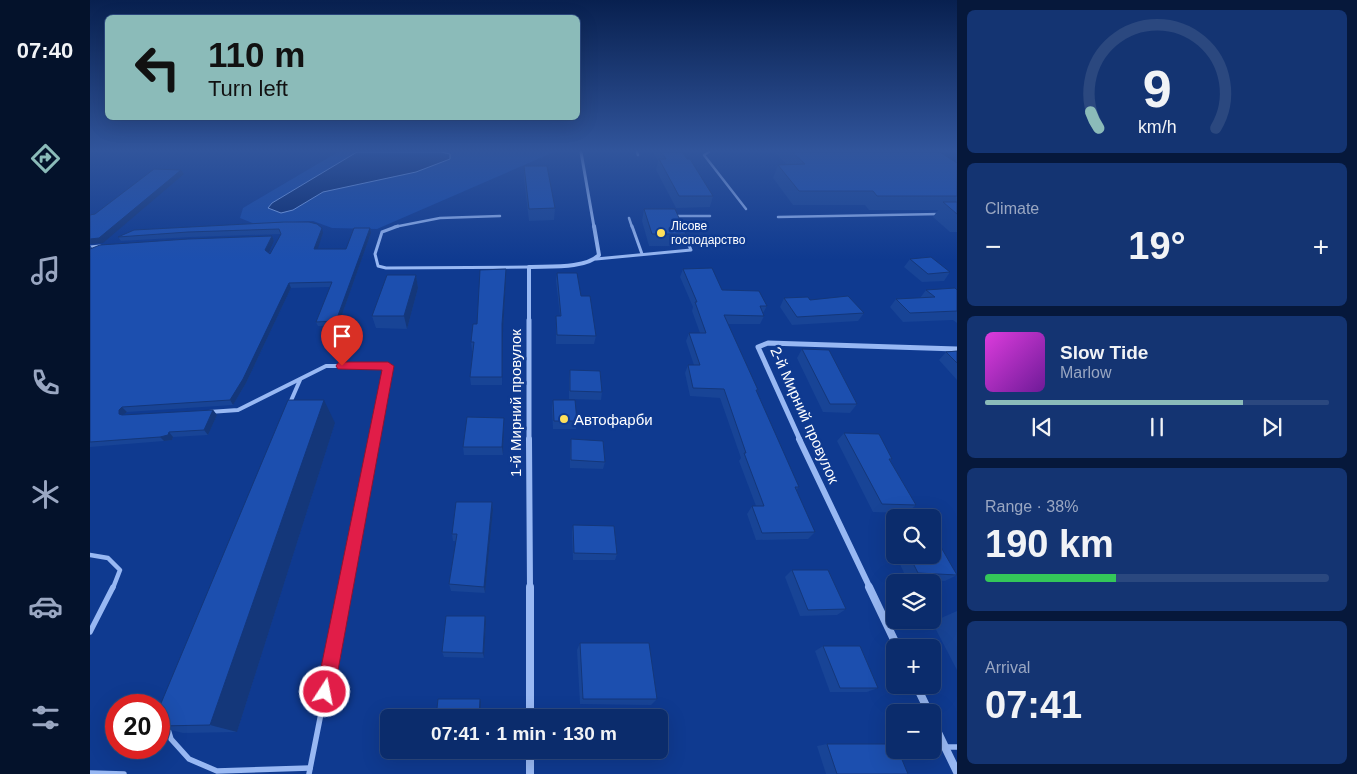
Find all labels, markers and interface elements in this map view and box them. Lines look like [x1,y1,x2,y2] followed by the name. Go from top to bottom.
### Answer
[125,35,190,100] icon: left
[208,35,305,74] text: 110 m
[17,38,73,63] text: 07:40
[1143,60,1171,118] text: 9
[208,76,288,101] text: Turn left
[1138,117,1176,137] text: km/h
[28,141,63,176] icon: directions
[985,200,1039,217] text: Climate
[671,219,746,247] place label: Лісове господарство
[1128,225,1186,267] text: 19°
[655,227,667,239] marker: Лісове господарство
[985,231,1001,262] text: −
[1313,231,1329,262] text: +
[28,253,63,288] icon: music
[321,315,363,366] pin
[328,322,356,350] icon: arrive
[507,329,524,477] street label: 1-й Мирний провулок
[1060,342,1148,363] text: Slow Tide
[767,344,843,486] street label: 2-й Мирний провулок
[1060,364,1112,381] text: Marlow
[28,365,63,400] icon: phone
[574,411,653,428] place label: Автофарби
[558,413,570,425] marker: Автофарби
[1028,413,1056,441] icon: previous
[1143,413,1171,441] icon: pause
[1258,413,1286,441] icon: next
[28,477,63,512] icon: climate
[985,498,1078,515] text: Range · 38%
[886,509,941,759] map controls
[886,509,941,564] button: search
[985,523,1114,565] text: 190 km
[886,574,941,629] button: layers
[28,589,63,624] icon: car
[886,639,941,694] button: +
[985,659,1030,676] text: Arrival
[298,665,350,717] position arrow
[985,684,1082,726] text: 07:41
[105,694,170,759] speed limit sign: 20
[28,700,63,735] icon: filters
[886,704,941,759] button: −
[431,723,617,744] text: 07:41 · 1 min · 130 m

